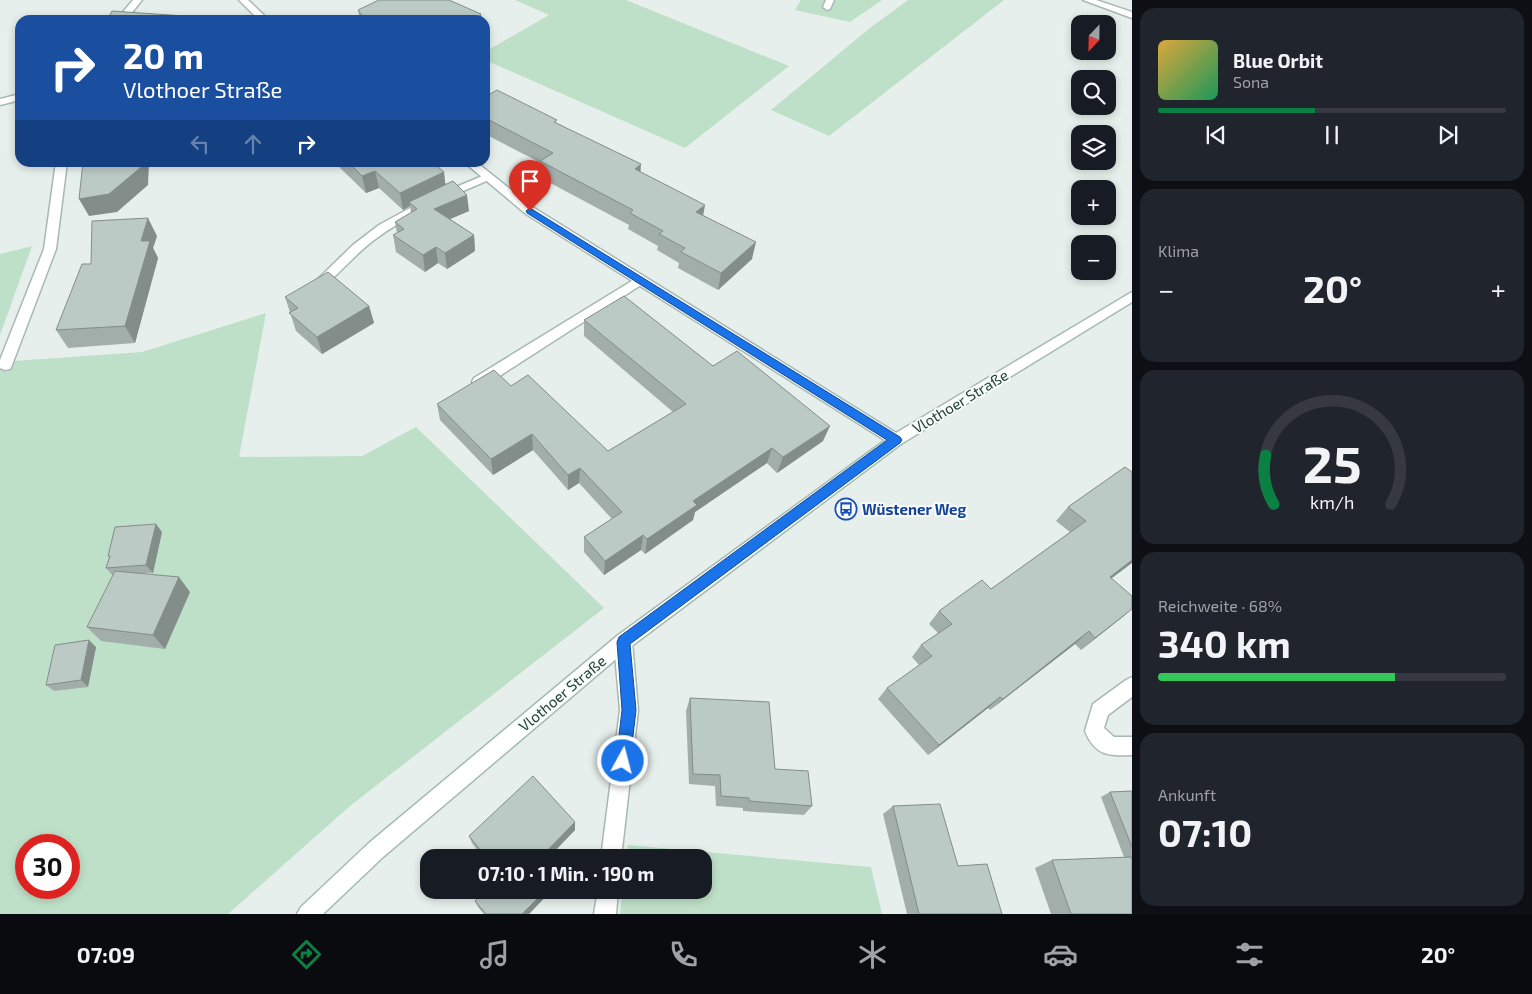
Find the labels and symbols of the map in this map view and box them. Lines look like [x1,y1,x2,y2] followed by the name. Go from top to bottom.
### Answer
[1071,15,1116,60] north arrow
[509,160,551,211] pin
[909,365,1011,437] street label: Vlothoer Straße
[834,497,858,521] bus stop icon: Wüstener Weg
[862,500,967,518] place label: Wüstener Weg
[515,651,609,735] street label: Vlothoer Straße
[596,734,648,786] position arrow
[15,834,80,899] speed limit sign: 30

